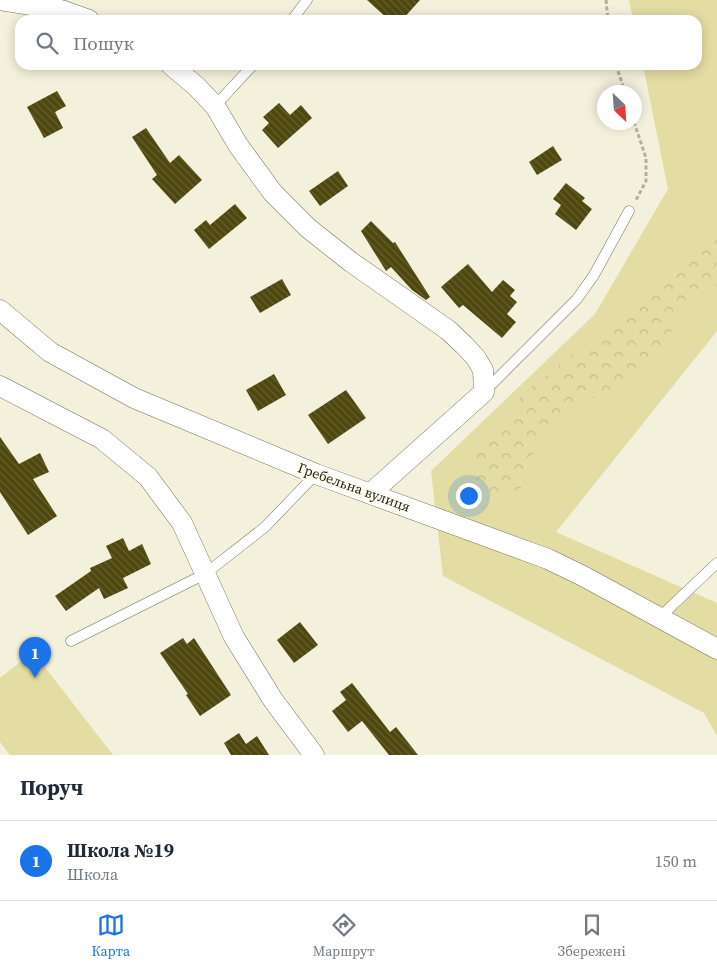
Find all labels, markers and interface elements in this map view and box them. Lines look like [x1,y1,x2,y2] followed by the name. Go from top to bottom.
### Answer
[15,15,702,70] search box
[33,29,61,57] icon: search
[73,30,134,56] text: Пошук
[597,85,642,130] north arrow
[295,457,413,517] street label: Гребельна вулиця
[456,483,482,509] your location
[19,637,51,678] pin: 1
[20,773,83,802] text: Поруч
[67,837,174,863] text: Школа №19
[32,850,40,872] text: 1
[655,850,697,872] text: 150 m
[67,863,118,885] text: Школа
[91,911,130,961] tab: Карта
[313,911,375,961] tab: Маршрут
[557,911,626,961] tab: Збережені

